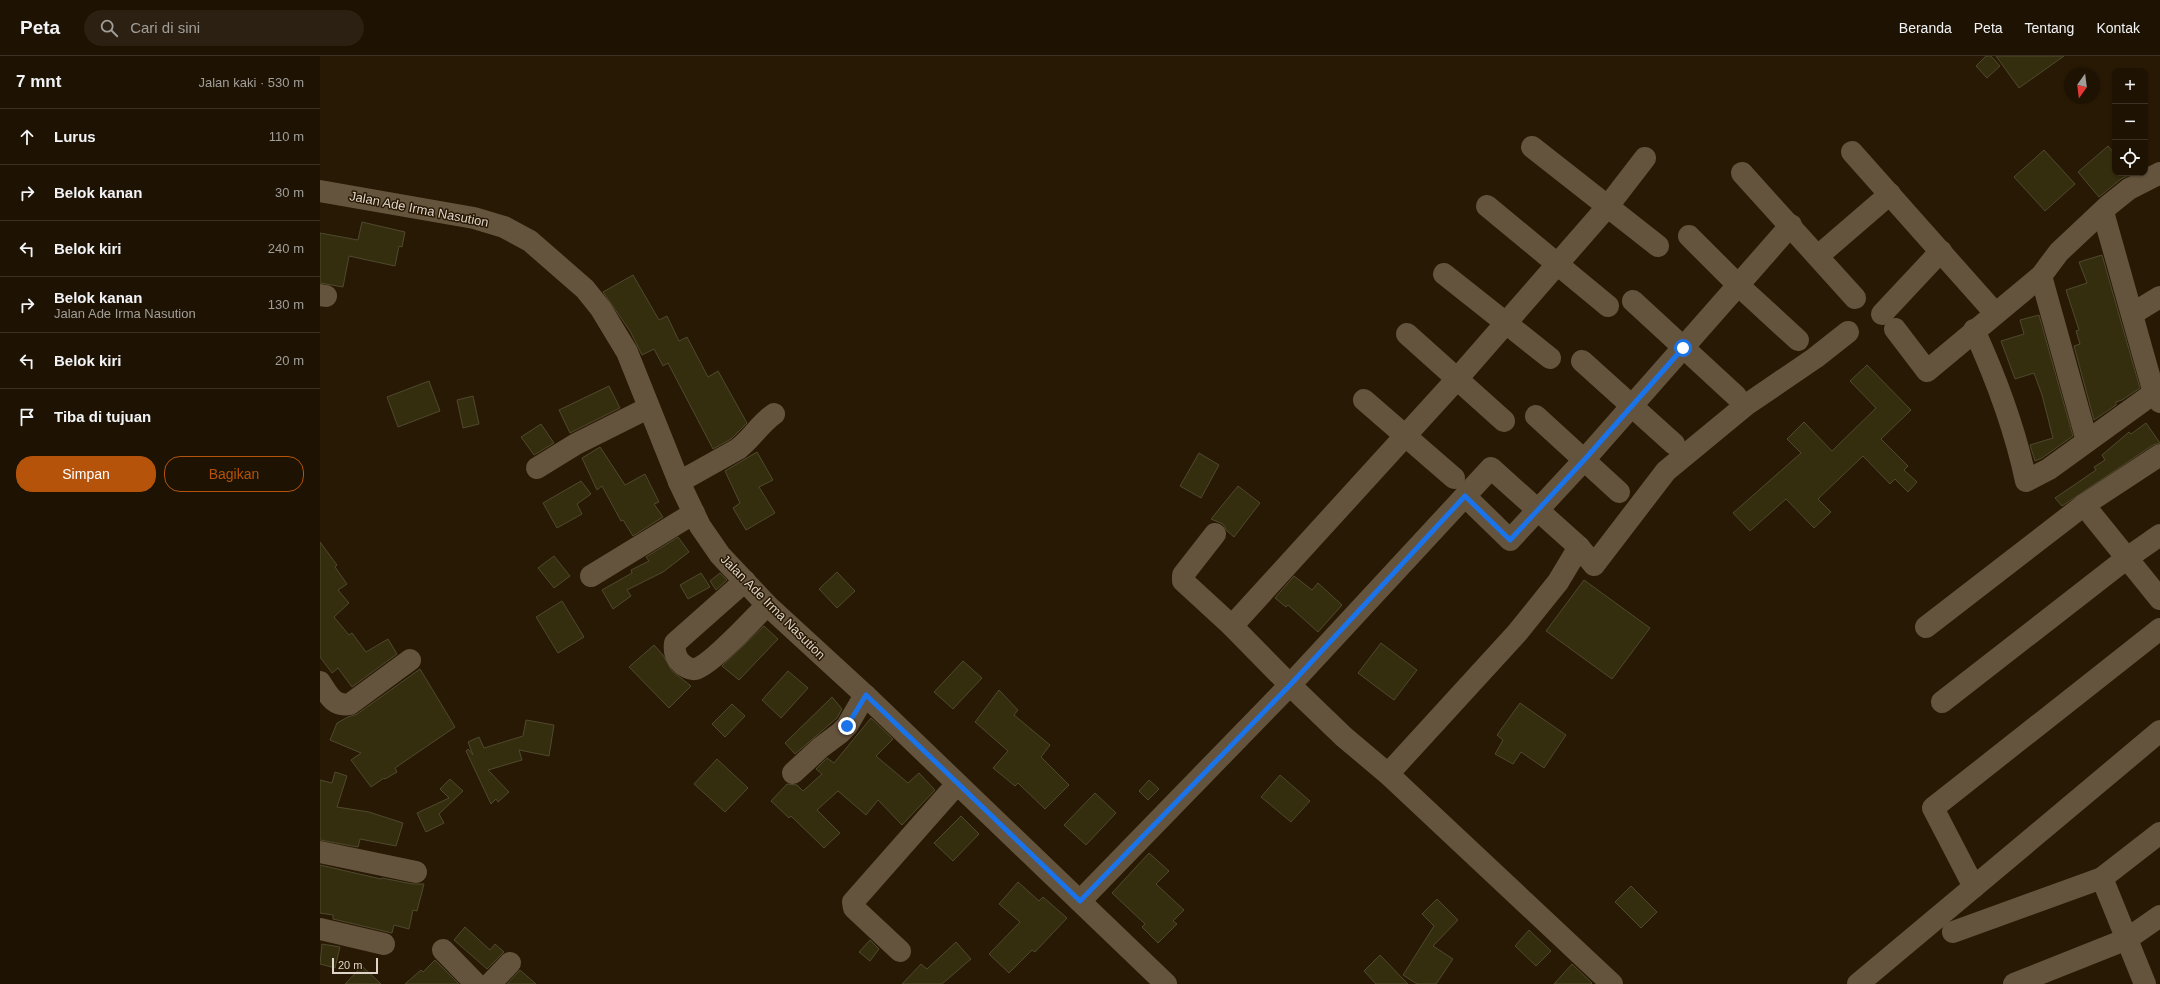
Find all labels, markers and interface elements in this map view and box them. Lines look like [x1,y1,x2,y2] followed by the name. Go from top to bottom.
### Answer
[84,10,364,46] search box
[20,17,60,38] text: Peta
[98,17,120,39] icon: search
[130,19,200,36] text: Cari di sini
[1899,20,1952,36] text: Beranda
[1974,20,2003,36] text: Peta
[2025,20,2074,36] text: Tentang
[2096,20,2140,36] text: Kontak
[2064,68,2100,104] north arrow
[2112,68,2148,176] map controls
[2112,68,2148,104] button: +
[16,72,61,91] text: 7 mnt
[199,75,304,90] text: Jalan kaki · 530 m
[2112,104,2148,140] button: −
[16,126,38,148] icon: ahead
[54,128,96,145] text: Lurus
[269,129,304,144] text: 110 m
[2112,140,2148,176] button: locate
[16,182,38,204] icon: right
[54,184,142,201] text: Belok kanan
[275,185,304,200] text: 30 m
[348,188,490,230] street label: Jalan Ade Irma Nasution
[16,238,38,260] icon: left
[54,240,122,257] text: Belok kiri
[268,241,304,256] text: 240 m
[54,289,142,306] text: Belok kanan
[16,294,38,316] icon: right
[268,297,304,312] text: 130 m
[54,306,196,321] text: Jalan Ade Irma Nasution
[1674,339,1692,357] route start
[16,350,38,372] icon: left
[54,352,122,369] text: Belok kiri
[275,353,304,368] text: 20 m
[16,406,38,428] icon: arrive
[54,408,151,425] text: Tiba di tujuan
[16,456,156,492] button: Simpan
[164,456,304,492] button: Bagikan
[718,552,828,662] street label: Jalan Ade Irma Nasution
[838,717,856,735] route end
[332,956,378,975] scale bar
[338,959,362,971] text: 20 m

